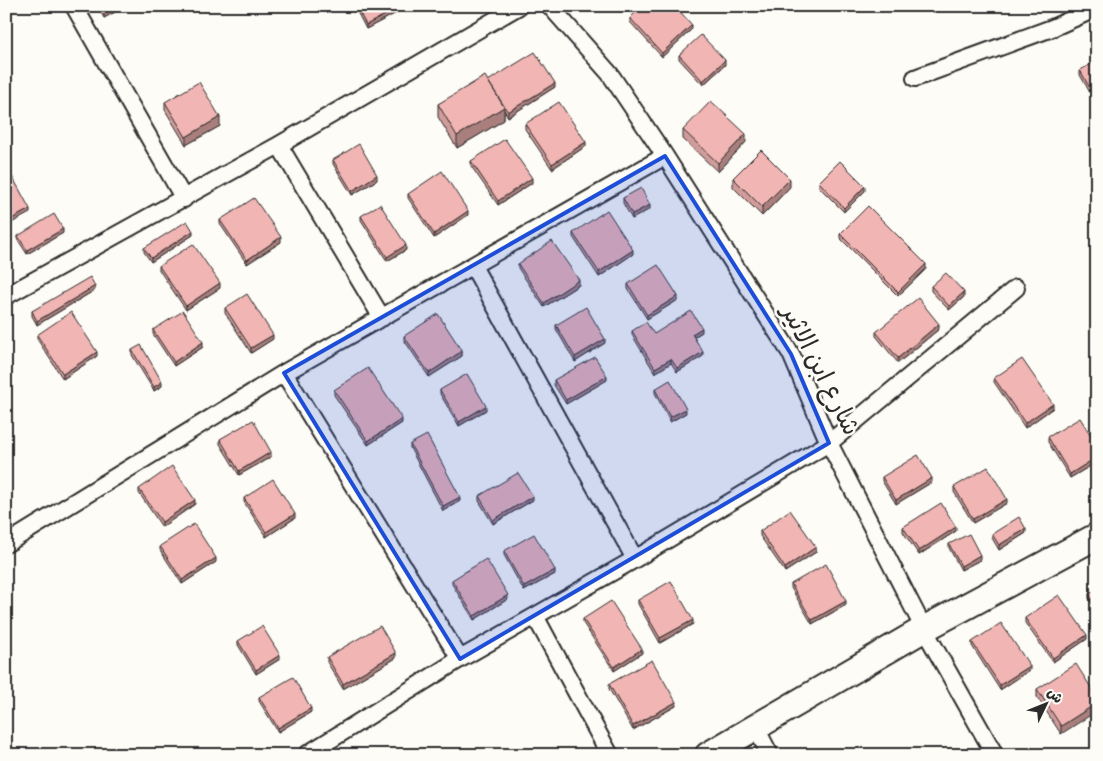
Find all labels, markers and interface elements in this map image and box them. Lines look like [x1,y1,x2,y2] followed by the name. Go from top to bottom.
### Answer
[773,298,868,441] street label: شارع ابن الاثير
[1020,678,1070,728] north arrow
[1044,684,1067,707] text: ش

